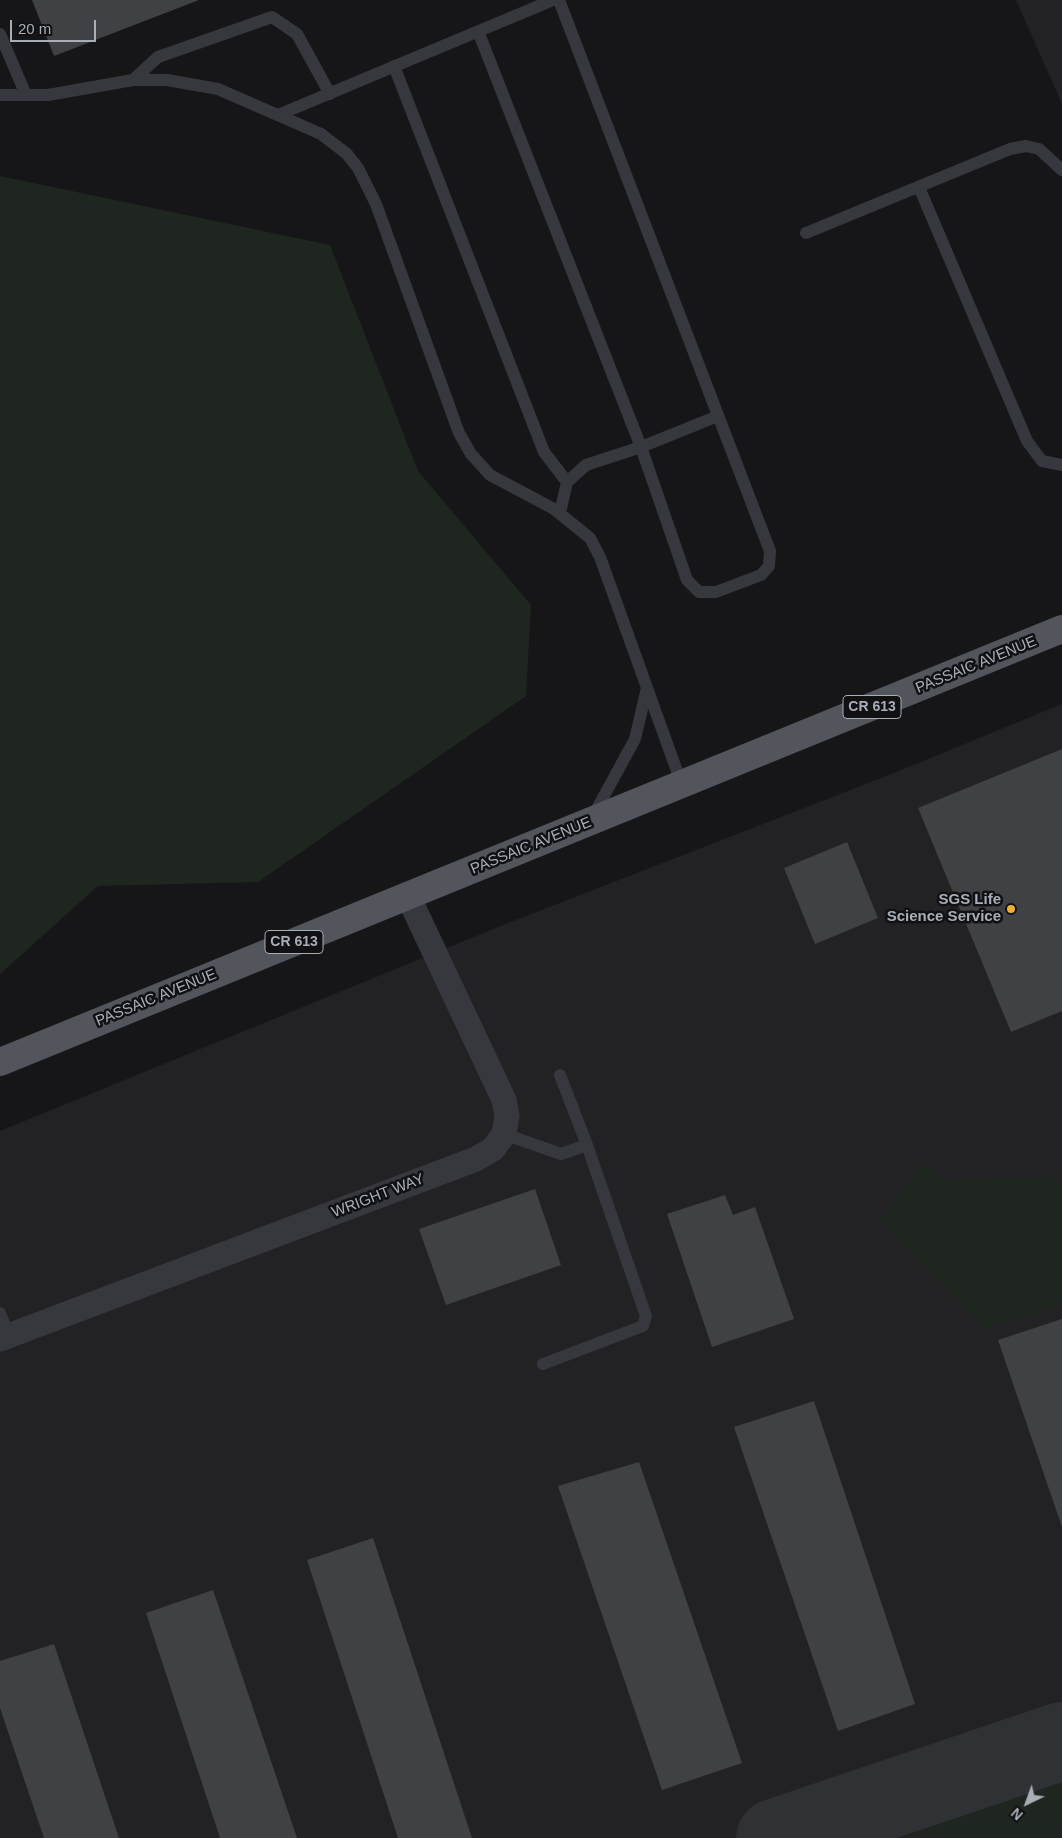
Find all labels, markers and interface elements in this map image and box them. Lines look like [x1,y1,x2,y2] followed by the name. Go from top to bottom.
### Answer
[12,10,99,42] scale bar
[18,20,51,37] text: 20 m
[913,633,1039,697] street label: PASSAIC AVENUE
[843,696,901,719] road number: CR 613
[468,814,594,878] street label: PASSAIC AVENUE
[887,891,1001,926] place label: SGS Life Science Service
[1005,903,1017,915] marker: SGS Life Science Service
[265,930,323,954] road number: CR 613
[93,966,219,1030] street label: PASSAIC AVENUE
[329,1170,427,1222] street label: WRIGHT WAY
[1002,1778,1052,1828] north arrow
[1008,1805,1026,1823] text: N

